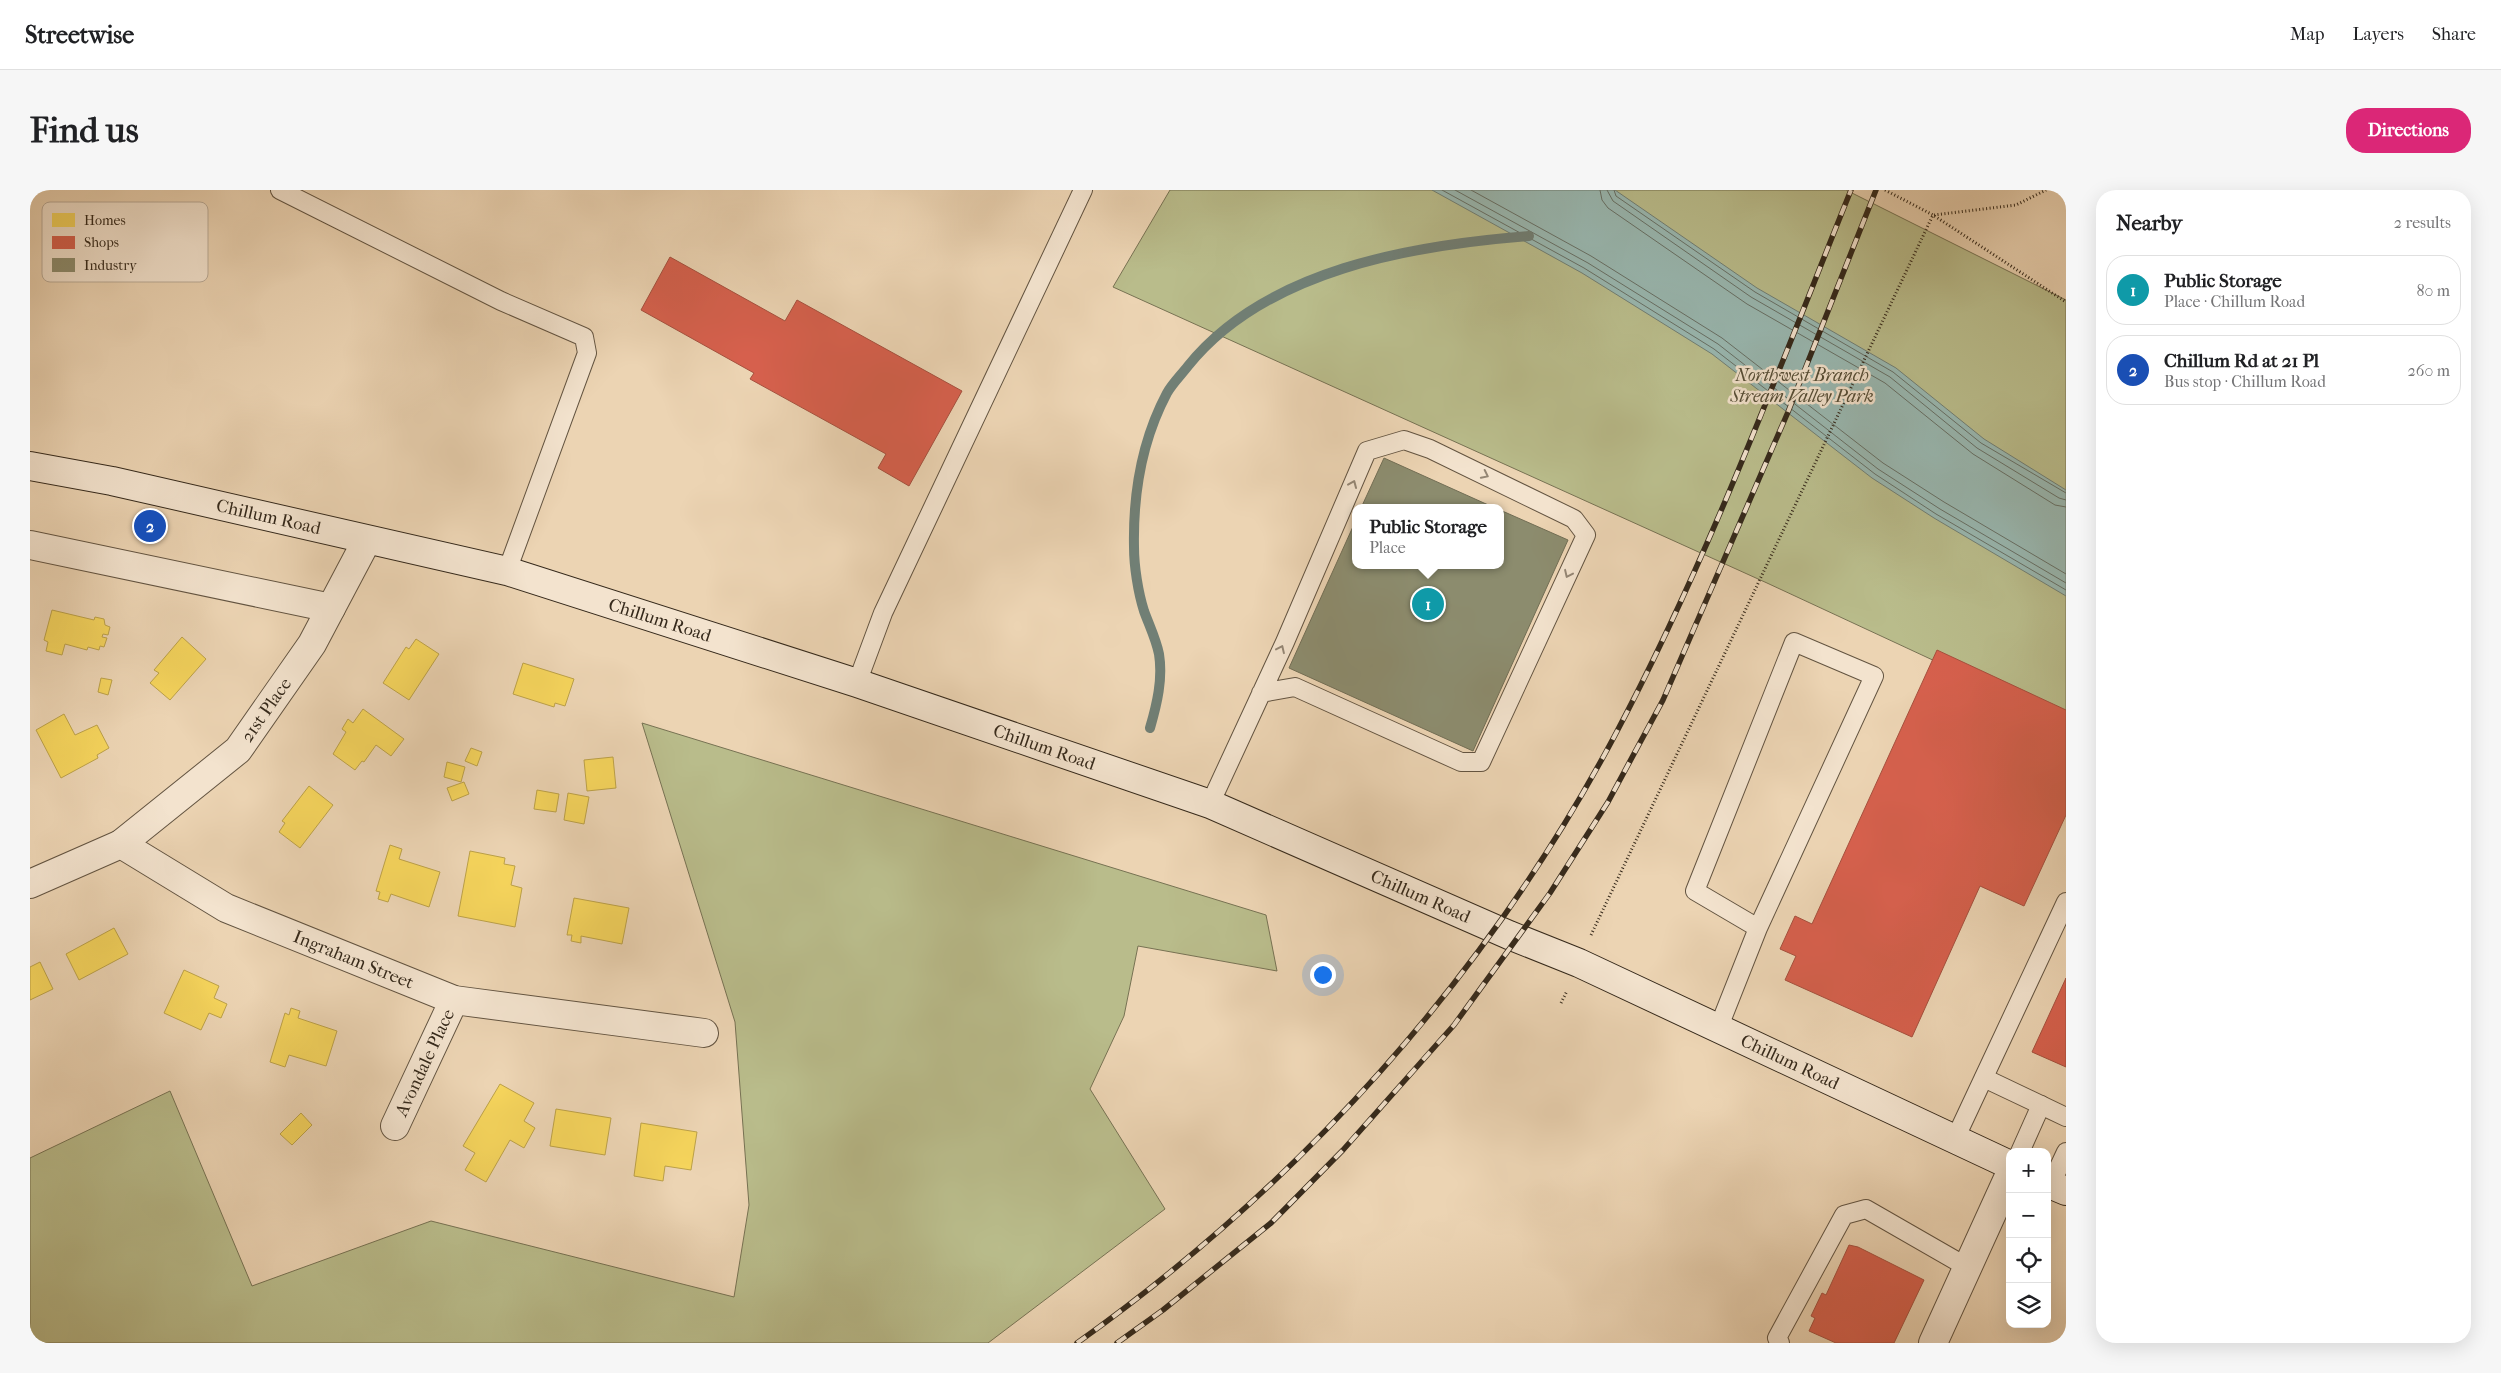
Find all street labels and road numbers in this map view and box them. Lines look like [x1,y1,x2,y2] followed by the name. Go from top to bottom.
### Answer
[214,495,323,539] street label: Chillum Road
[606,594,714,647] street label: Chillum Road
[237,674,296,746] street label: 21st Place
[990,720,1098,775] street label: Chillum Road
[1367,866,1474,928] street label: Chillum Road
[290,926,417,994] street label: Ingraham Street
[391,1006,459,1121] street label: Avondale Place
[1737,1030,1843,1095] street label: Chillum Road

